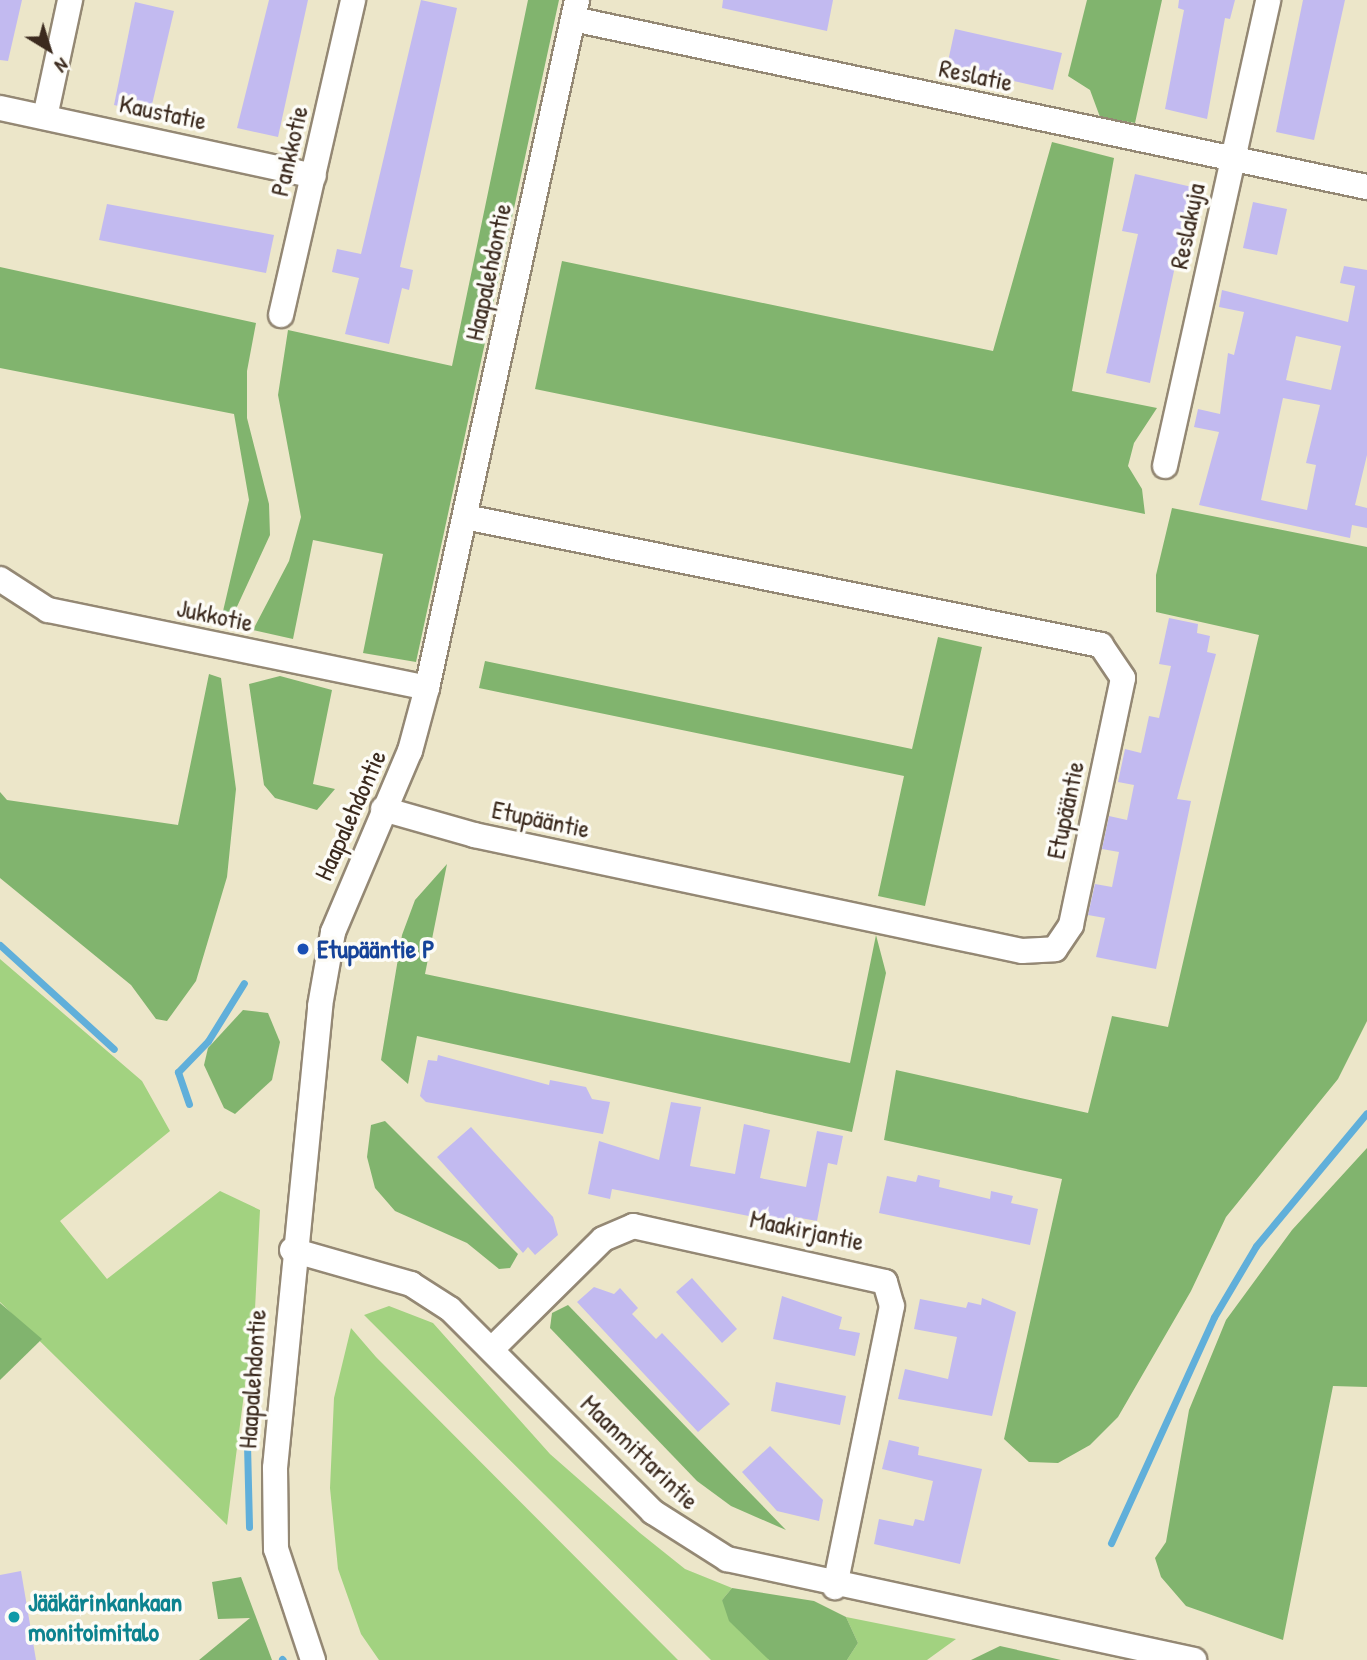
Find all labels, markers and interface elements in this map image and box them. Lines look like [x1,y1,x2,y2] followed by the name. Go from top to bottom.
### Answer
[14,14,84,84] north arrow
[50,52,74,79] text: N
[936,52,1016,98] street label: Reslatie
[116,88,210,136] street label: Kaustatie
[263,103,315,199] street label: Pankkotie
[1163,180,1211,272] street label: Reslakuja
[458,201,518,343] street label: Haapalehdontie
[174,592,256,638] street label: Jukkotie
[307,745,393,885] street label: Haapalehdontie
[1039,758,1091,862] street label: Etupääntie
[489,793,593,845] street label: Etupääntie
[317,933,435,965] place label: Etupääntie P
[295,941,311,957] marker: Etupääntie P
[747,1203,867,1257] street label: Maakirjantie
[232,1308,272,1450] street label: Haapalehdontie
[575,1388,705,1516] street label: Maanmittarintie
[28,1586,182,1648] place label: Jääkärinkankaan monitoimitalo
[6,1609,22,1625] marker: Jääkärinkankaan monitoimitalo

